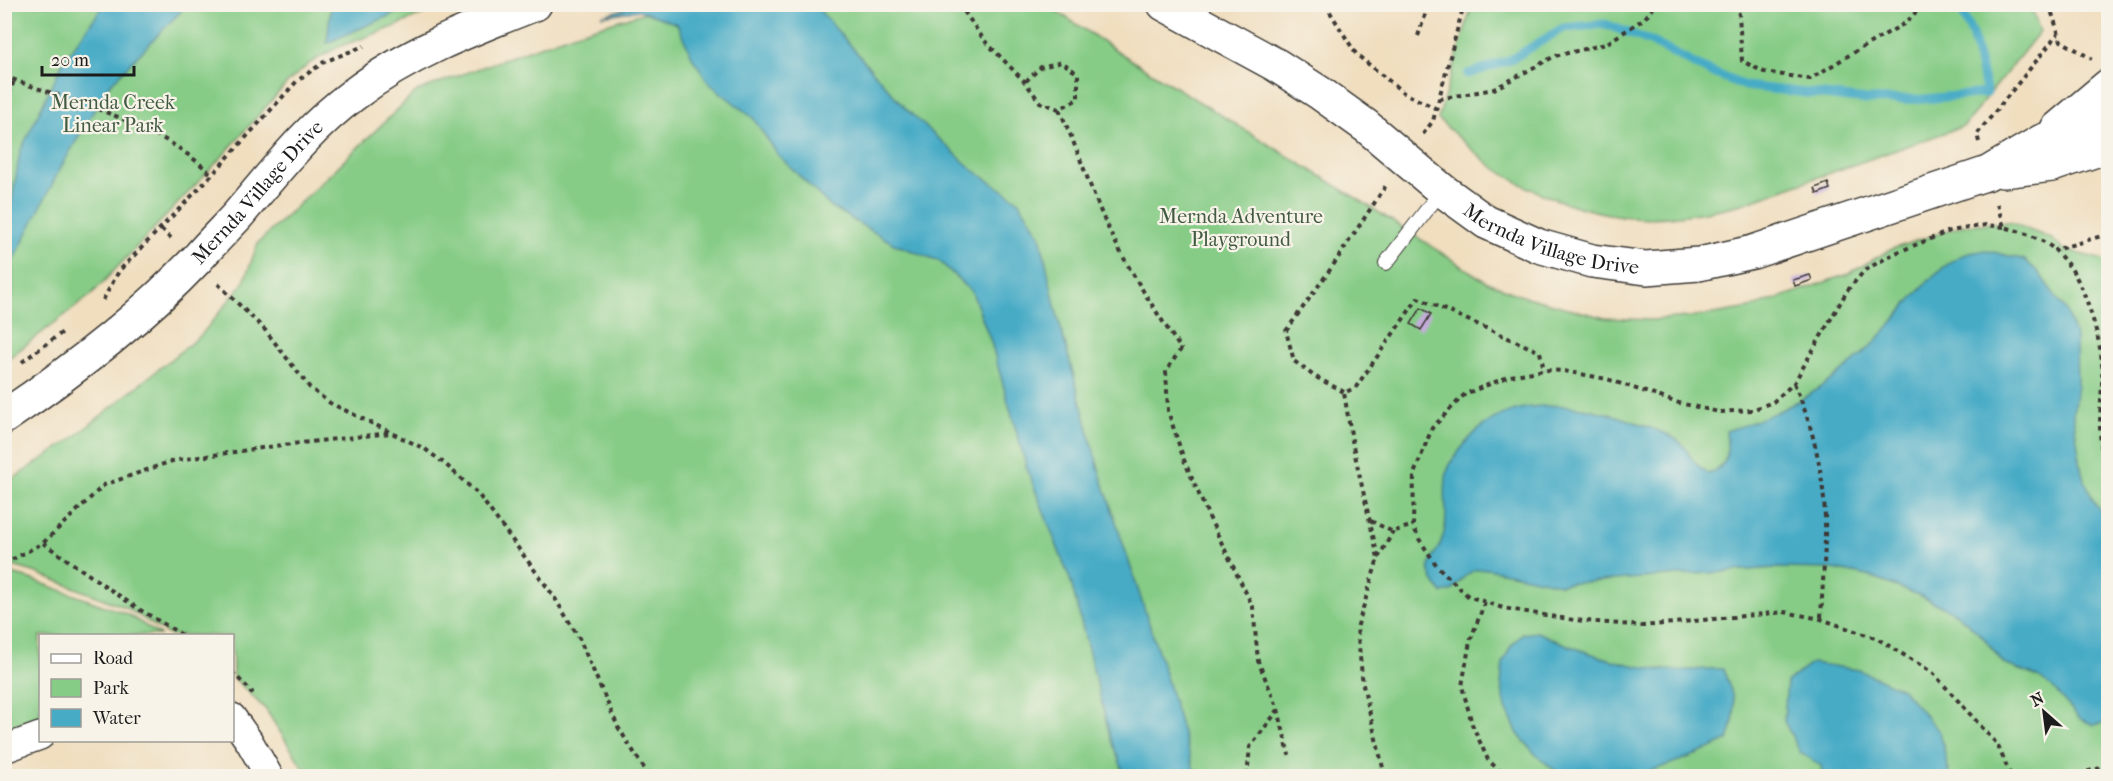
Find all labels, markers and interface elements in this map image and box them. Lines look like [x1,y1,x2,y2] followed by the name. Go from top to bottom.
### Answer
[42,39,134,77] scale bar
[51,50,89,71] text: 20 m
[51,91,176,137] park label: Mernda Creek Linear Park
[187,115,328,269] street label: Mernda Village Drive
[1459,199,1641,279] street label: Mernda Village Drive
[1159,205,1323,251] park label: Mernda Adventure Playground
[39,634,234,742] legend
[93,648,133,669] text: Road
[93,678,130,699] text: Park
[2014,682,2074,742] north arrow
[2027,688,2048,710] text: N
[92,708,141,729] text: Water

